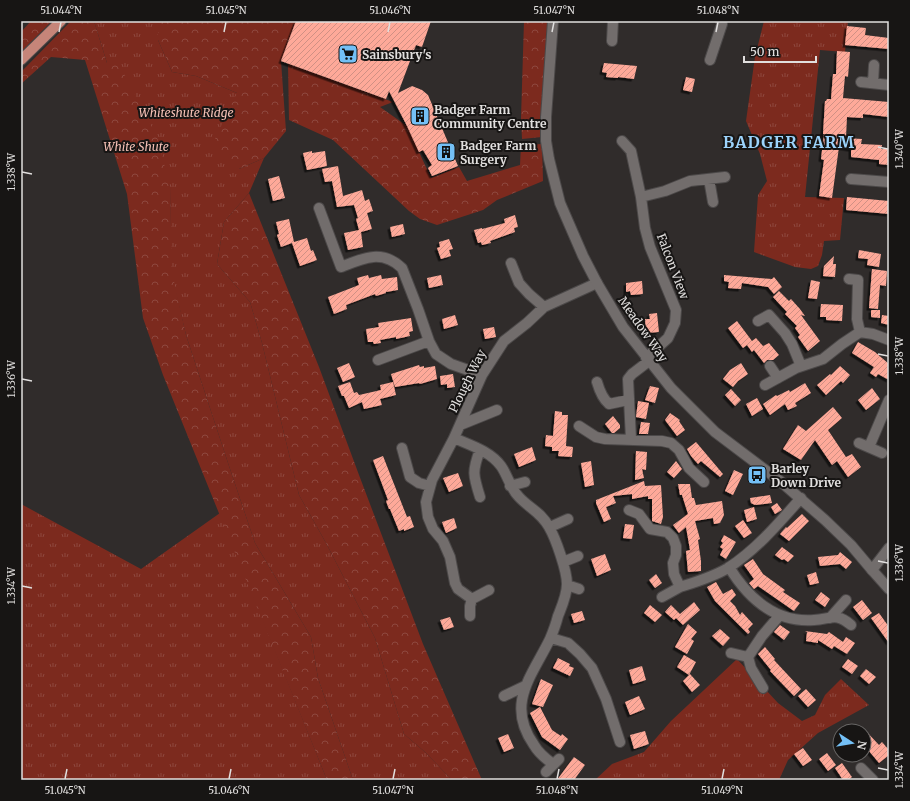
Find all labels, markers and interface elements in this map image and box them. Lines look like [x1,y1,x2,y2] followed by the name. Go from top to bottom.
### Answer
[40,4,82,17] text: 51.044°N
[205,4,247,17] text: 51.045°N
[369,4,411,17] text: 51.046°N
[533,4,575,17] text: 51.047°N
[697,4,739,17] text: 51.048°N
[744,38,816,64] scale bar
[337,43,359,65] supermarket icon: Sainsbury's
[750,44,779,59] text: 50 m
[362,47,432,62] place label: Sainsbury's
[434,102,547,131] place label: Badger Farm Community Centre
[138,105,234,120] park label: Whiteshute Ridge
[409,105,431,127] building icon: Badger Farm Community Centre
[893,128,906,169] text: 1.340°W
[723,132,855,152] district label: BADGER FARM
[460,138,536,167] place label: Badger Farm Surgery
[103,139,169,154] park label: White Shute
[435,141,457,163] building icon: Badger Farm Surgery
[5,152,18,191] text: 1.338°W
[654,231,693,302] street label: Falcon View
[615,293,671,365] street label: Meadow Way
[893,336,906,375] text: 1.338°W
[445,347,489,415] street label: Plough Way
[5,359,18,398] text: 1.336°W
[771,461,842,490] place label: Barley Down Drive
[746,464,768,486] bus stop icon: Barley Down Drive
[893,543,906,582] text: 1.336°W
[5,566,18,605] text: 1.334°W
[832,723,872,763] north arrow
[854,739,870,751] text: N
[893,750,906,789] text: 1.334°W
[44,784,86,797] text: 51.045°N
[208,784,250,797] text: 51.046°N
[372,784,414,797] text: 51.047°N
[536,784,578,797] text: 51.048°N
[701,784,743,797] text: 51.049°N

